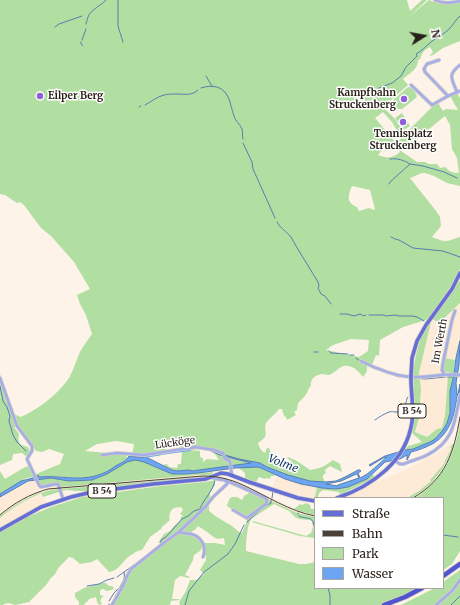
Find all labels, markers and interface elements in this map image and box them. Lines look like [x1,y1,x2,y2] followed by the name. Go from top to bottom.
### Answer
[404,16,444,56] north arrow
[428,28,443,39] text: N
[329,87,396,110] place label: Kampfbahn Struckenberg
[48,90,103,102] place label: Eilper Berg
[35,91,45,101] marker: Eilper Berg
[399,94,409,104] marker: Kampfbahn Struckenberg
[398,117,408,127] marker: Tennisplatz Struckenberg
[370,128,436,152] place label: Tennisplatz Struckenberg
[430,317,450,365] street label: Im Werth
[398,404,426,418] road number: B 54
[154,434,196,452] street label: Lücköge
[266,452,300,476] water label: Volme
[88,484,116,498] road number: B 54
[314,497,444,589] legend
[352,506,390,521] text: Straße
[352,526,383,541] text: Bahn
[352,546,379,561] text: Park
[352,566,393,581] text: Wasser

